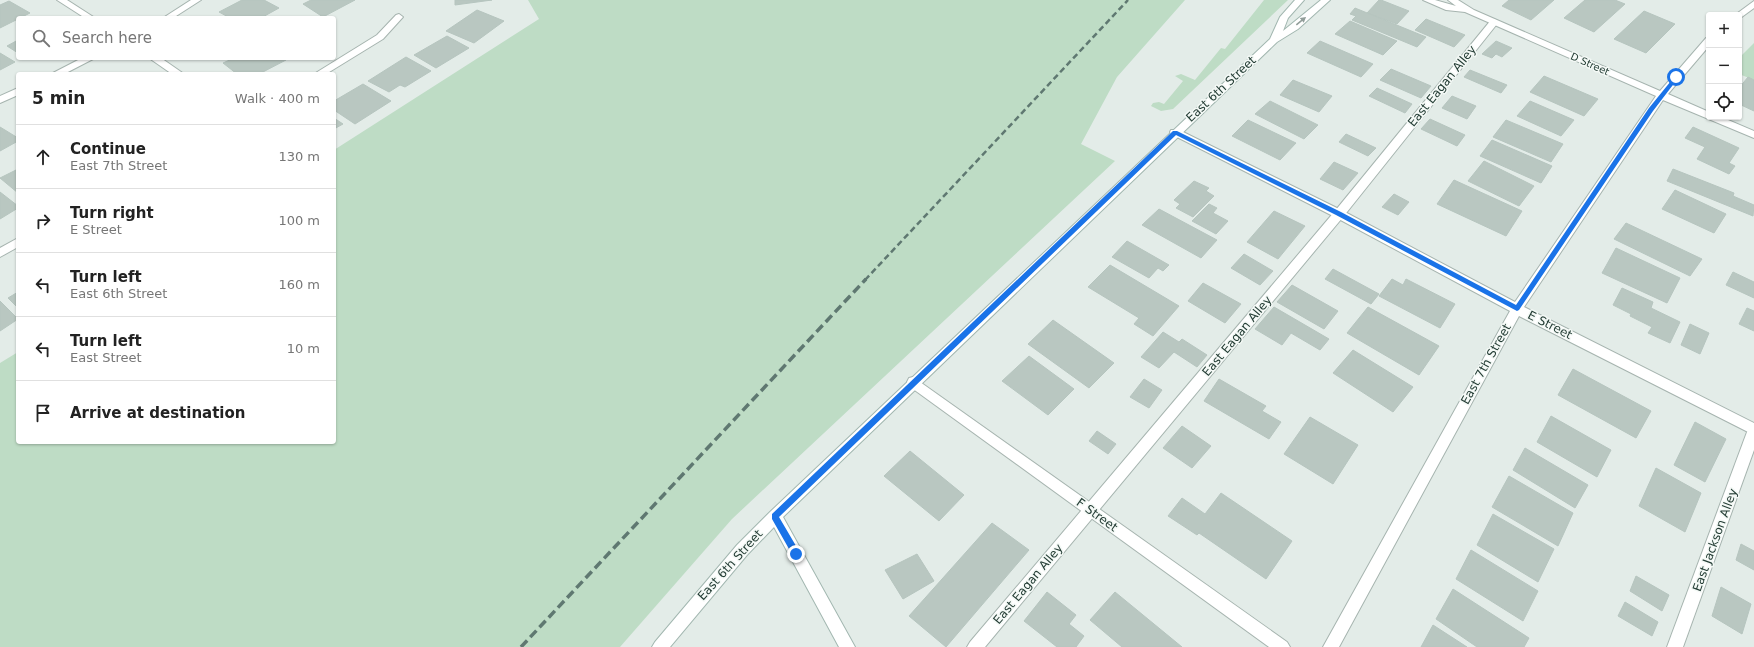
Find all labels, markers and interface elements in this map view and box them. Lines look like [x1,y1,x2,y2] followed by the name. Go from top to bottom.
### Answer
[1706,12,1742,120] map controls
[1706,12,1742,48] button: +
[16,16,336,60] search box
[1296,17,1306,26] one-way arrow
[30,27,52,49] icon: search
[62,29,152,47] text: Search here
[1405,43,1479,129] street label: East Eagan Alley
[1706,48,1742,84] button: −
[1569,51,1611,77] street label: D Street
[1183,53,1259,125] street label: East 6th Street
[1667,68,1685,86] route start
[1706,84,1742,120] button: locate
[32,88,85,108] text: 5 min
[235,91,320,106] text: Walk · 400 m
[70,140,146,158] text: Continue
[32,146,54,168] icon: ahead
[278,149,320,164] text: 130 m
[70,158,167,173] text: East 7th Street
[70,204,154,222] text: Turn right
[32,210,54,232] icon: right
[278,213,320,228] text: 100 m
[70,222,122,237] text: E Street
[70,268,142,286] text: Turn left
[32,274,54,296] icon: left
[278,277,320,292] text: 160 m
[70,286,167,301] text: East 6th Street
[1199,293,1275,379] street label: East Eagan Alley
[1526,308,1575,342] street label: E Street
[1458,321,1514,407] street label: East 7th Street
[70,332,142,350] text: Turn left
[32,338,54,360] icon: left
[287,341,320,356] text: 10 m
[70,350,142,365] text: East Street
[32,402,54,424] icon: arrive
[70,404,245,422] text: Arrive at destination
[1690,487,1740,593] street label: East Jackson Alley
[1074,495,1120,535] street label: F Street
[695,527,765,603] street label: East 6th Street
[990,541,1066,627] street label: East Eagan Alley
[787,545,805,563] route end

